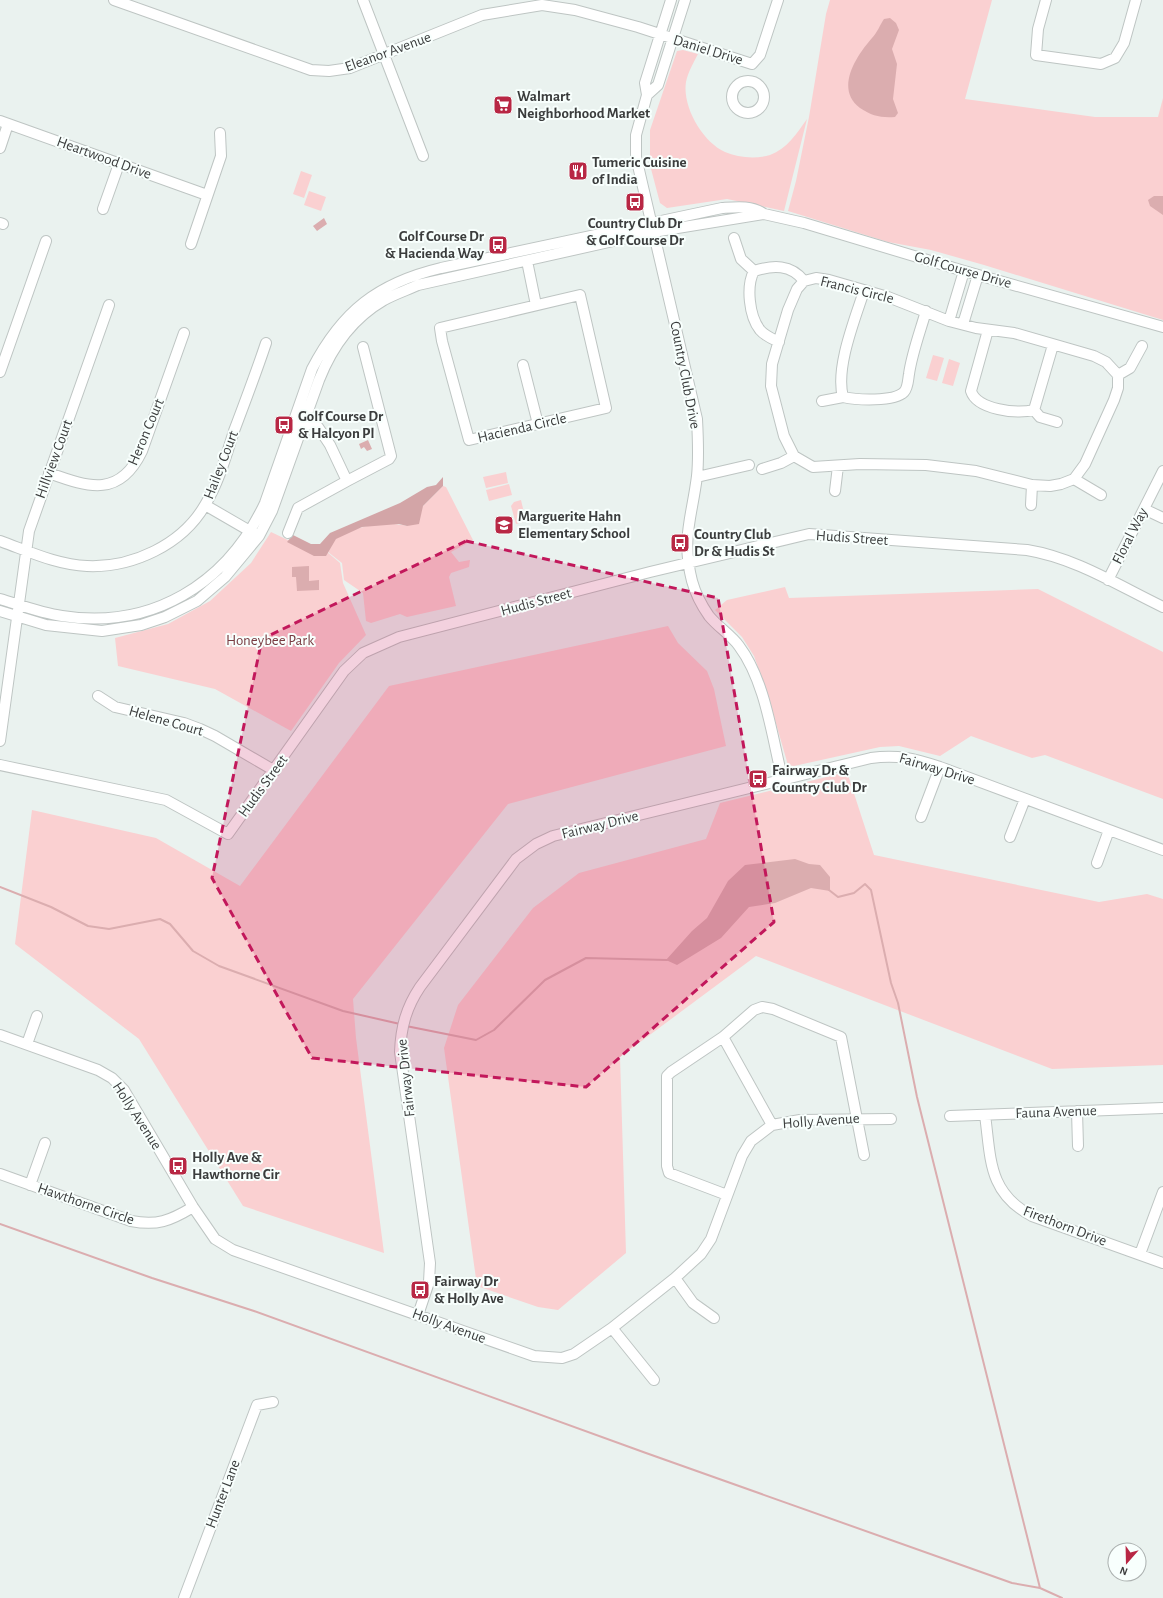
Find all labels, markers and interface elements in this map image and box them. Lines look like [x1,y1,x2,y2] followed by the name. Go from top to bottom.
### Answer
[343,29,433,75] street label: Eleanor Avenue
[671,32,745,68] street label: Daniel Drive
[517,89,650,121] place label: Walmart Neighborhood Market
[492,94,514,116] supermarket icon: Walmart Neighborhood Market
[55,134,153,182] street label: Heartwood Drive
[592,155,687,187] place label: Tumeric Cuisine of India
[567,160,589,182] restaurant icon: Tumeric Cuisine of India
[624,191,646,213] bus stop icon: Country Club Dr & Golf Course Dr
[586,216,685,248] place label: Country Club Dr & Golf Course Dr
[385,229,485,261] place label: Golf Course Dr & Hacienda Way
[487,234,509,256] bus stop icon: Golf Course Dr & Hacienda Way
[913,249,1013,291] street label: Golf Course Drive
[819,274,895,306] street label: Francis Circle
[667,320,703,430] street label: Country Club Drive
[125,396,167,468] street label: Heron Court
[298,409,384,441] place label: Golf Course Dr & Halcyon Pl
[476,410,568,446] street label: Hacienda Circle
[273,414,295,436] bus stop icon: Golf Course Dr & Halcyon Pl
[33,417,75,500] street label: Hillview Court
[201,428,241,501] street label: Hailey Court
[1109,505,1151,567] street label: Floral Way
[518,509,630,541] place label: Marguerite Hahn Elementary School
[493,514,515,536] school or university icon: Marguerite Hahn Elementary School
[694,527,775,559] place label: Country Club Dr & Hudis St
[815,528,889,548] street label: Hudis Street
[669,532,691,554] bus stop icon: Country Club Dr & Hudis St
[499,585,573,619] street label: Hudis Street
[226,633,314,648] park label: Honeybee Park
[127,703,205,739] street label: Helene Court
[897,750,977,788] street label: Fairway Drive
[236,752,290,820] street label: Hudis Street
[772,763,867,795] place label: Fairway Dr & Country Club Dr
[747,768,769,790] bus stop icon: Fairway Dr & Country Club Dr
[560,808,640,842] street label: Fairway Drive
[394,1038,418,1118] street label: Fairway Drive
[110,1079,164,1153] street label: Holly Avenue
[1015,1103,1097,1121] street label: Fauna Avenue
[782,1111,860,1131] street label: Holly Avenue
[192,1150,280,1182] place label: Holly Ave & Hawthorne Cir
[167,1155,189,1177] bus stop icon: Holly Ave & Hawthorne Cir
[36,1180,136,1228] street label: Hawthorne Circle
[1021,1203,1109,1249] street label: Firethorn Drive
[434,1274,504,1306] place label: Fairway Dr & Holly Ave
[409,1279,431,1301] bus stop icon: Fairway Dr & Holly Ave
[410,1306,488,1346] street label: Holly Avenue
[203,1458,243,1530] street label: Hunter Lane
[1107,1542,1147,1582] north arrow
[1118,1564,1129,1577] text: N

